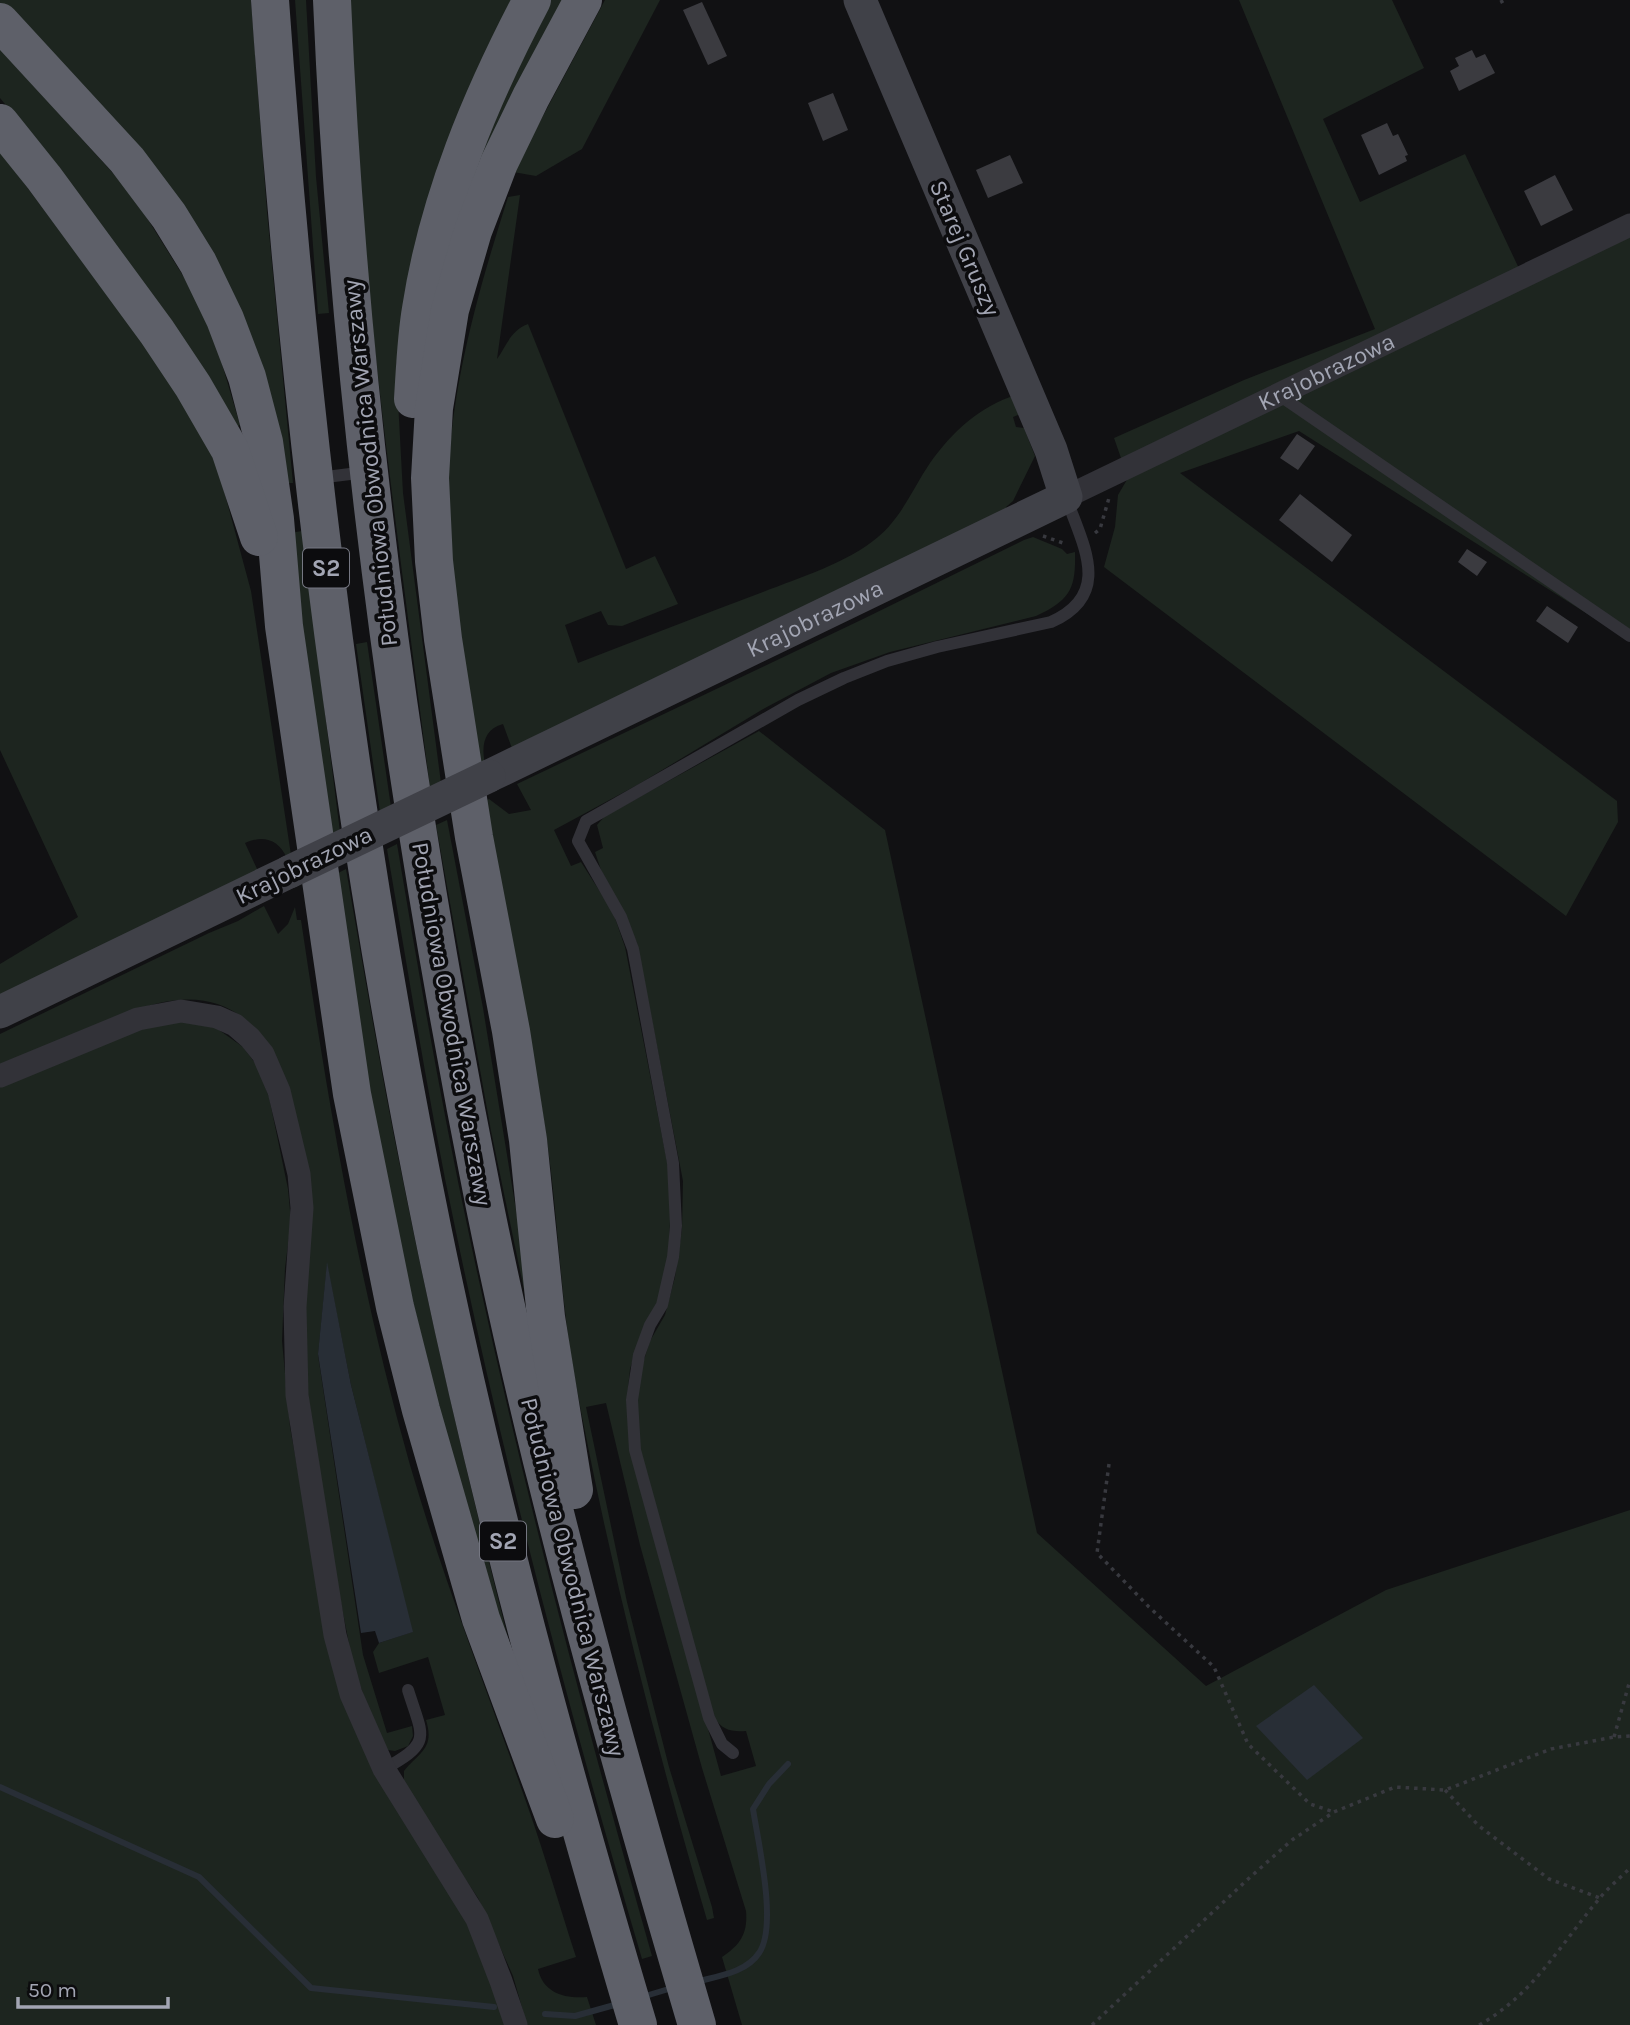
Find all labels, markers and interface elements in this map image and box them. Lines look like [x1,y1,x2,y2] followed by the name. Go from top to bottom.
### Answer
[924,176,1006,320] street label: Starej Gruszy
[337,278,403,648] street label: Południowa Obwodnica Warszawy
[1253,327,1399,416] street label: Krajobrazowa
[303,548,349,588] road number: S2
[742,574,888,663] street label: Krajobrazowa
[231,820,377,910] street label: Krajobrazowa
[406,840,498,1208] street label: Południowa Obwodnica Warszawy
[515,1395,631,1759] street label: Południowa Obwodnica Warszawy
[480,1522,526,1560] road number: S2
[18,1966,168,2010] scale bar
[28,1978,77,2002] text: 50 m

